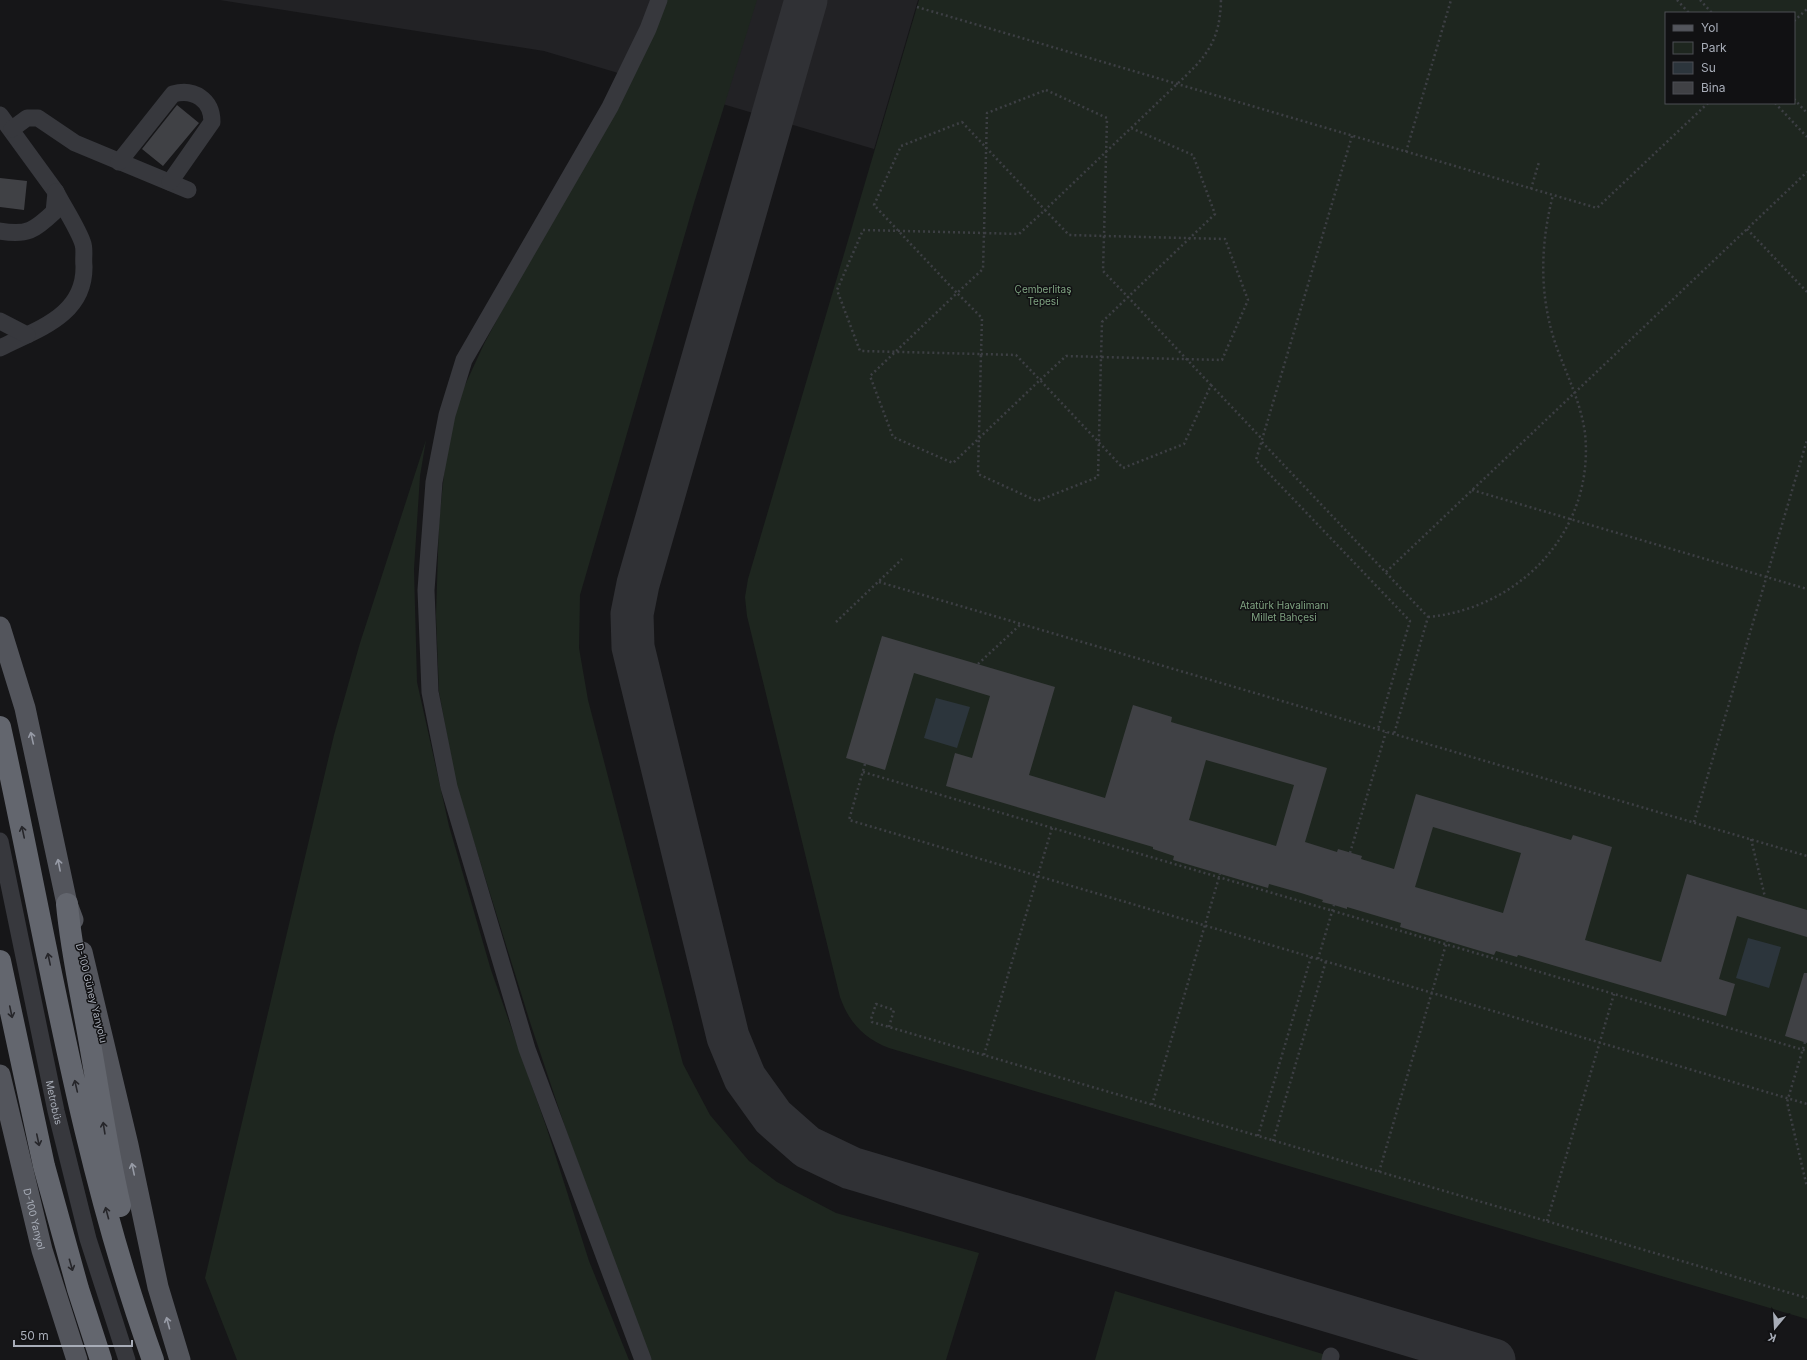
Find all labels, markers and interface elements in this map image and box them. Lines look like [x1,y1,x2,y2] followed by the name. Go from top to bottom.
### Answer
[1665,12,1795,104] legend
[1701,20,1718,35] text: Yol
[1701,40,1727,55] text: Park
[1701,60,1716,75] text: Su
[1701,80,1726,95] text: Bina
[1015,283,1071,307] park label: Çemberlitaş Tepesi
[1240,599,1328,623] park label: Atatürk Havalimanı Millet Bahçesi
[28,732,35,745] one-way arrow
[18,826,26,839] one-way arrow
[55,859,63,872] one-way arrow
[74,942,110,1044] street label: D-100 Güney Yanyolu
[45,953,53,966] one-way arrow
[7,1006,15,1019] one-way arrow
[44,1079,65,1126] street label: Metrobüs
[72,1080,79,1093] one-way arrow
[100,1122,108,1135] one-way arrow
[34,1133,42,1146] one-way arrow
[129,1163,137,1176] one-way arrow
[21,1187,48,1251] street label: D-100 Yanyol
[103,1206,110,1219] one-way arrow
[68,1259,75,1272] one-way arrow
[1755,1308,1795,1348] north arrow
[164,1317,171,1330] one-way arrow
[14,1322,132,1348] scale bar
[20,1328,49,1343] text: 50 m
[1766,1330,1778,1345] text: K

